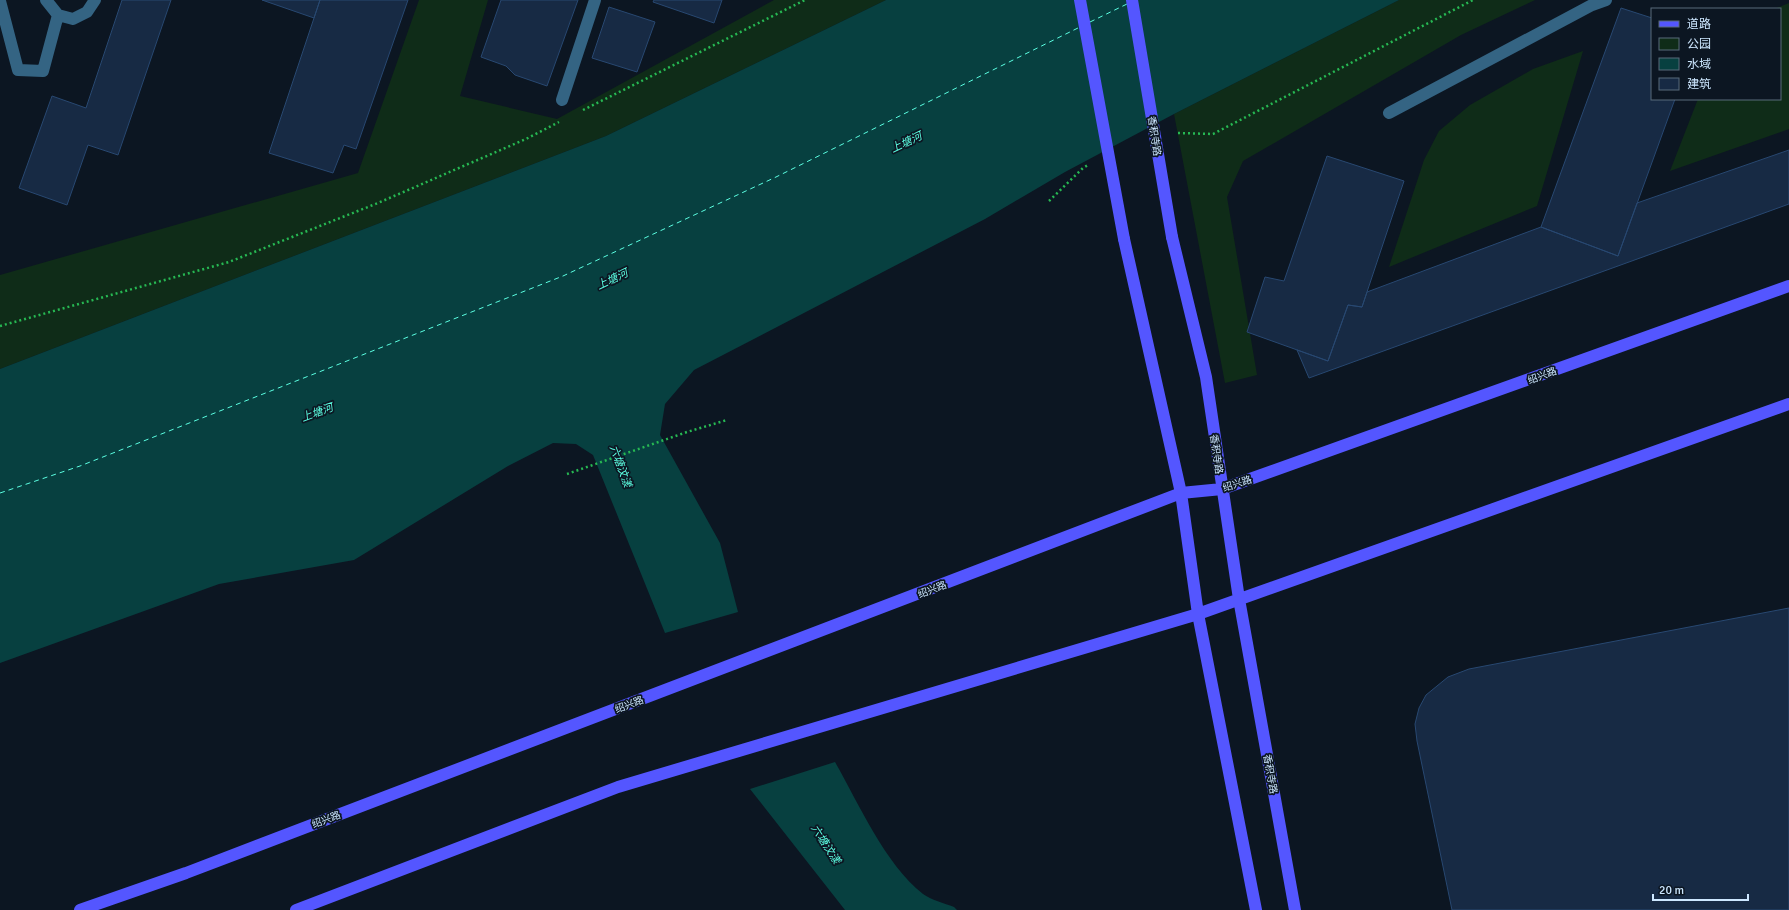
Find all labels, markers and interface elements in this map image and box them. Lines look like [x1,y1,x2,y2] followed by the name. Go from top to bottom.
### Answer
[1651,8,1781,100] legend
[1687,17,1711,32] text: 道路
[1687,37,1711,52] text: 公园
[1687,57,1711,72] text: 水域
[1687,77,1711,92] text: 建筑
[1145,115,1163,157] street label: 香积寺路
[889,129,926,155] water label: 上塘河
[595,266,632,292] water label: 上塘河
[1526,365,1558,387] street label: 绍兴路
[299,400,337,424] water label: 上塘河
[1207,433,1225,475] street label: 香积寺路
[607,443,635,491] water label: 六塘汶漾
[1221,474,1253,494] street label: 绍兴路
[916,579,949,601] street label: 绍兴路
[613,694,646,716] street label: 绍兴路
[1261,753,1279,795] street label: 香积寺路
[310,809,343,831] street label: 绍兴路
[808,822,844,868] water label: 六塘汶漾
[1653,876,1748,902] scale bar
[1659,883,1684,898] text: 20 m

